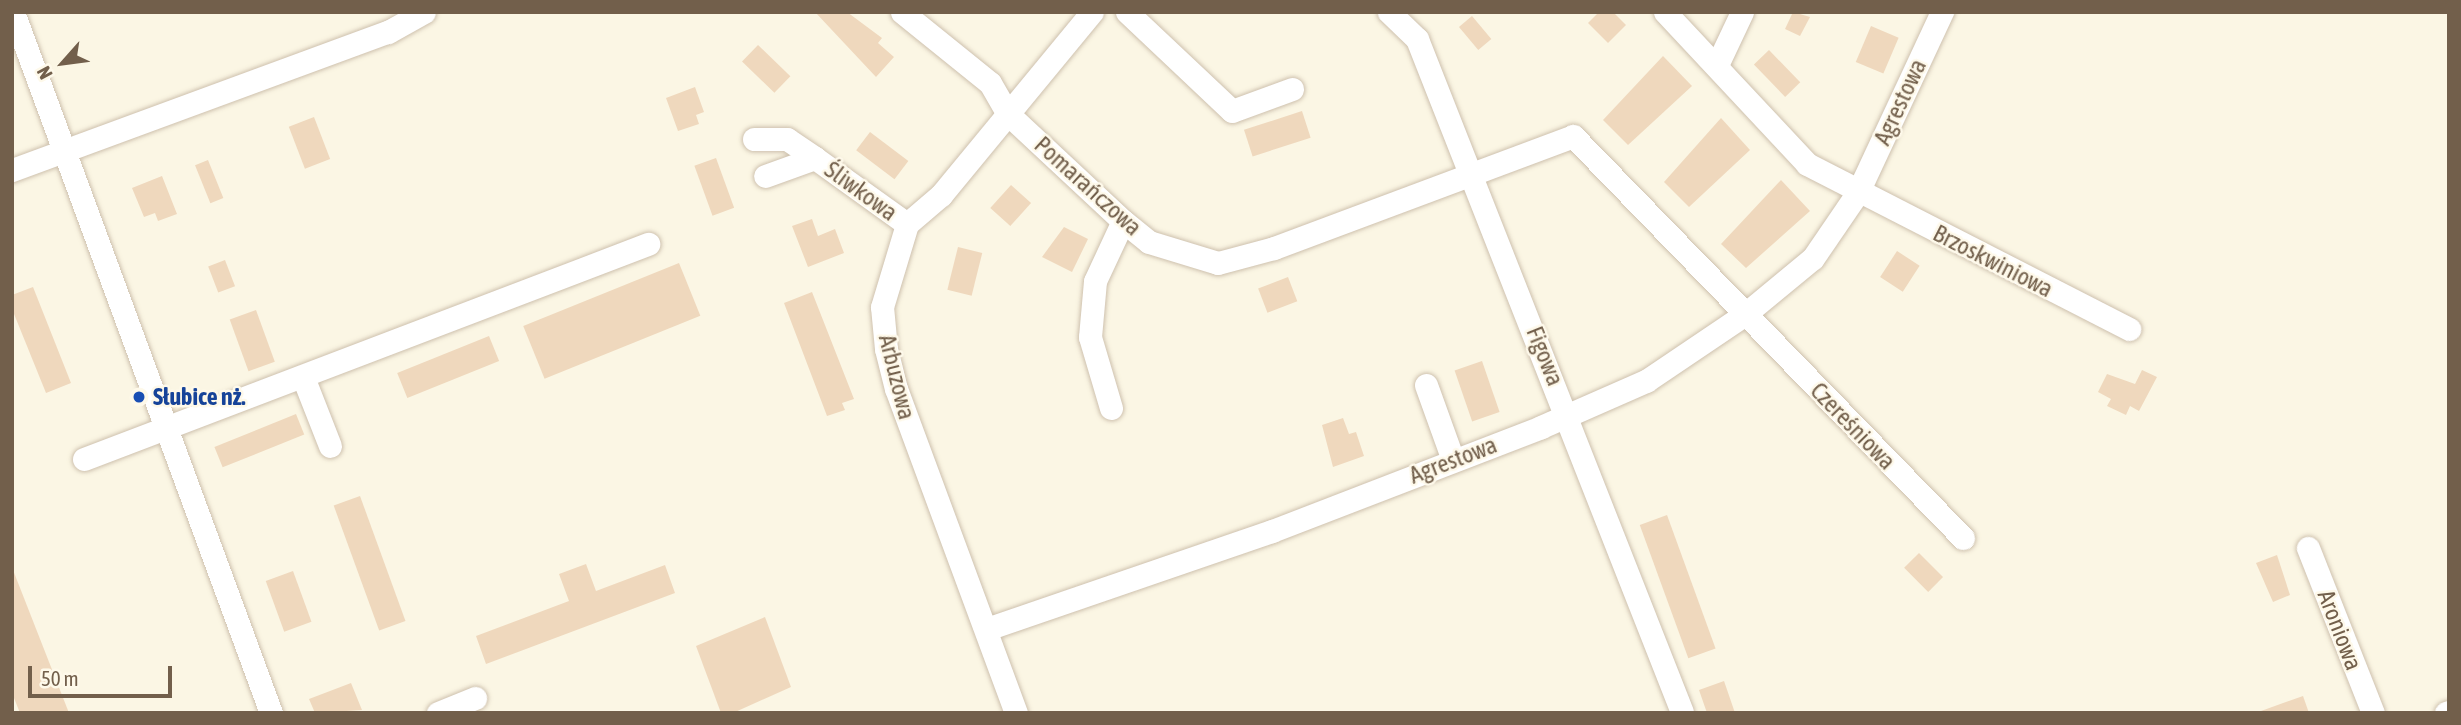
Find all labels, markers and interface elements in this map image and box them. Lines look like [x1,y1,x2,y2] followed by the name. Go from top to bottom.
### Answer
[28,28,98,98] north arrow
[1868,54,1932,150] street label: Agrestowa
[32,63,57,83] text: N
[1028,130,1148,242] street label: Pomarańczowa
[819,155,903,227] street label: Śliwkowa
[1928,219,2058,303] street label: Brzoskwiniowa
[1520,322,1570,390] street label: Figowa
[873,332,921,422] street label: Arbuzowa
[1804,376,1902,476] street label: Czereśniowa
[153,383,246,411] place label: Słubice nż.
[131,389,147,405] marker: Słubice nż.
[1405,430,1501,490] street label: Agrestowa
[2312,586,2368,674] street label: Aroniowa
[32,652,175,696] scale bar
[41,666,79,690] text: 50 m

